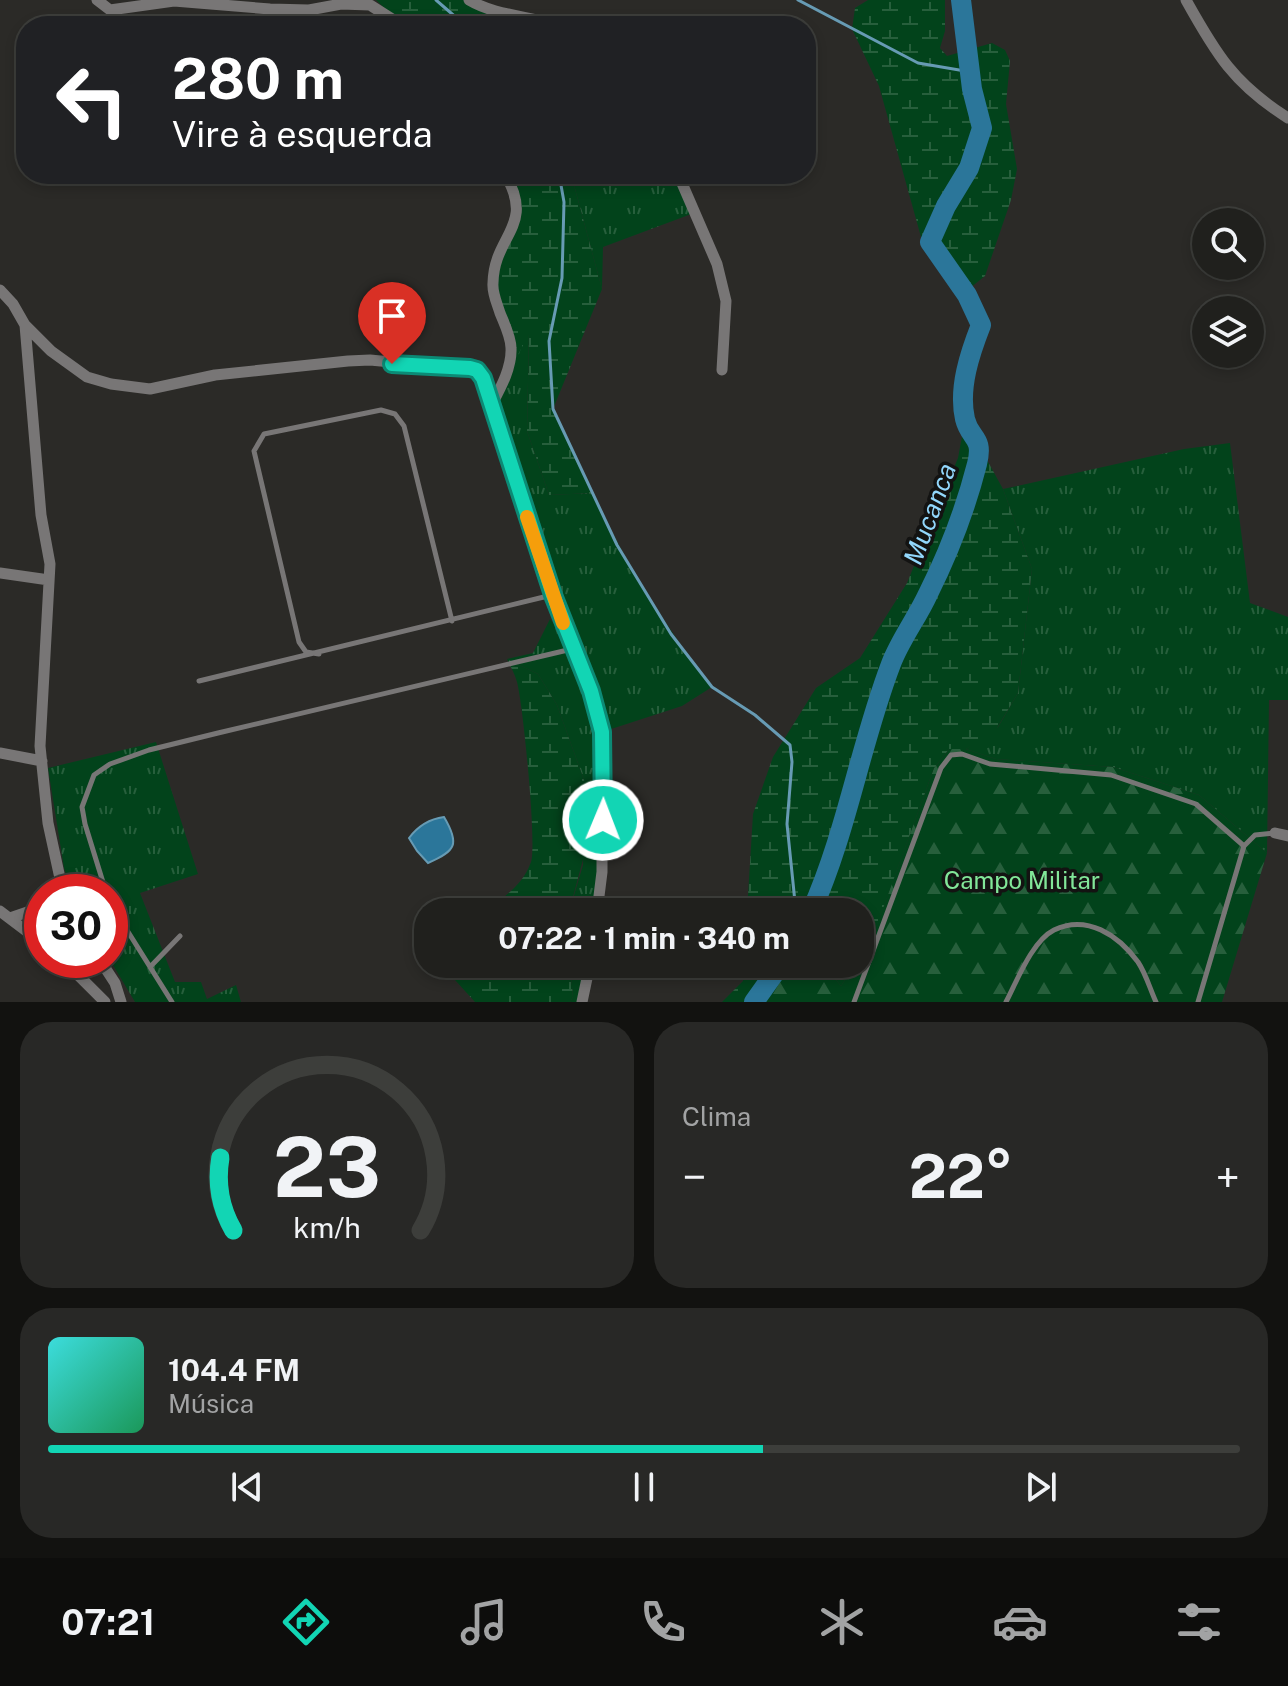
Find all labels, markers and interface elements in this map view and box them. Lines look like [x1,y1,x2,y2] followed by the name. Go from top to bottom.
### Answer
[172,46,344,112] text: 280 m
[40,48,144,152] icon: left
[172,113,433,155] text: Vire à esquerda
[1192,208,1264,368] map controls
[1192,208,1264,280] button: search
[358,282,426,364] pin
[370,294,414,338] icon: arrive
[1192,296,1264,368] button: layers
[897,459,962,569] water label: Mucanca
[561,778,645,862] position arrow
[944,866,1100,894] park label: Campo Militar
[24,874,128,978] speed limit sign: 30
[498,920,790,956] text: 07:22 · 1 min · 340 m
[682,1101,751,1132] text: Clima
[273,1118,381,1216] text: 23
[909,1141,1013,1212] text: 22°
[682,1151,706,1203] text: −
[1216,1151,1240,1203] text: +
[293,1211,361,1244] text: km/h
[168,1352,300,1388] text: 104.4 FM
[168,1388,254,1419] text: Música
[225,1465,269,1509] icon: previous
[622,1465,666,1509] icon: pause
[1019,1465,1063,1509] icon: next
[278,1594,334,1650] icon: directions
[456,1594,512,1650] icon: music
[635,1594,691,1650] icon: phone
[814,1594,870,1650] icon: climate
[992,1594,1048,1650] icon: car
[1171,1594,1227,1650] icon: filters
[61,1601,155,1643] text: 07:21

